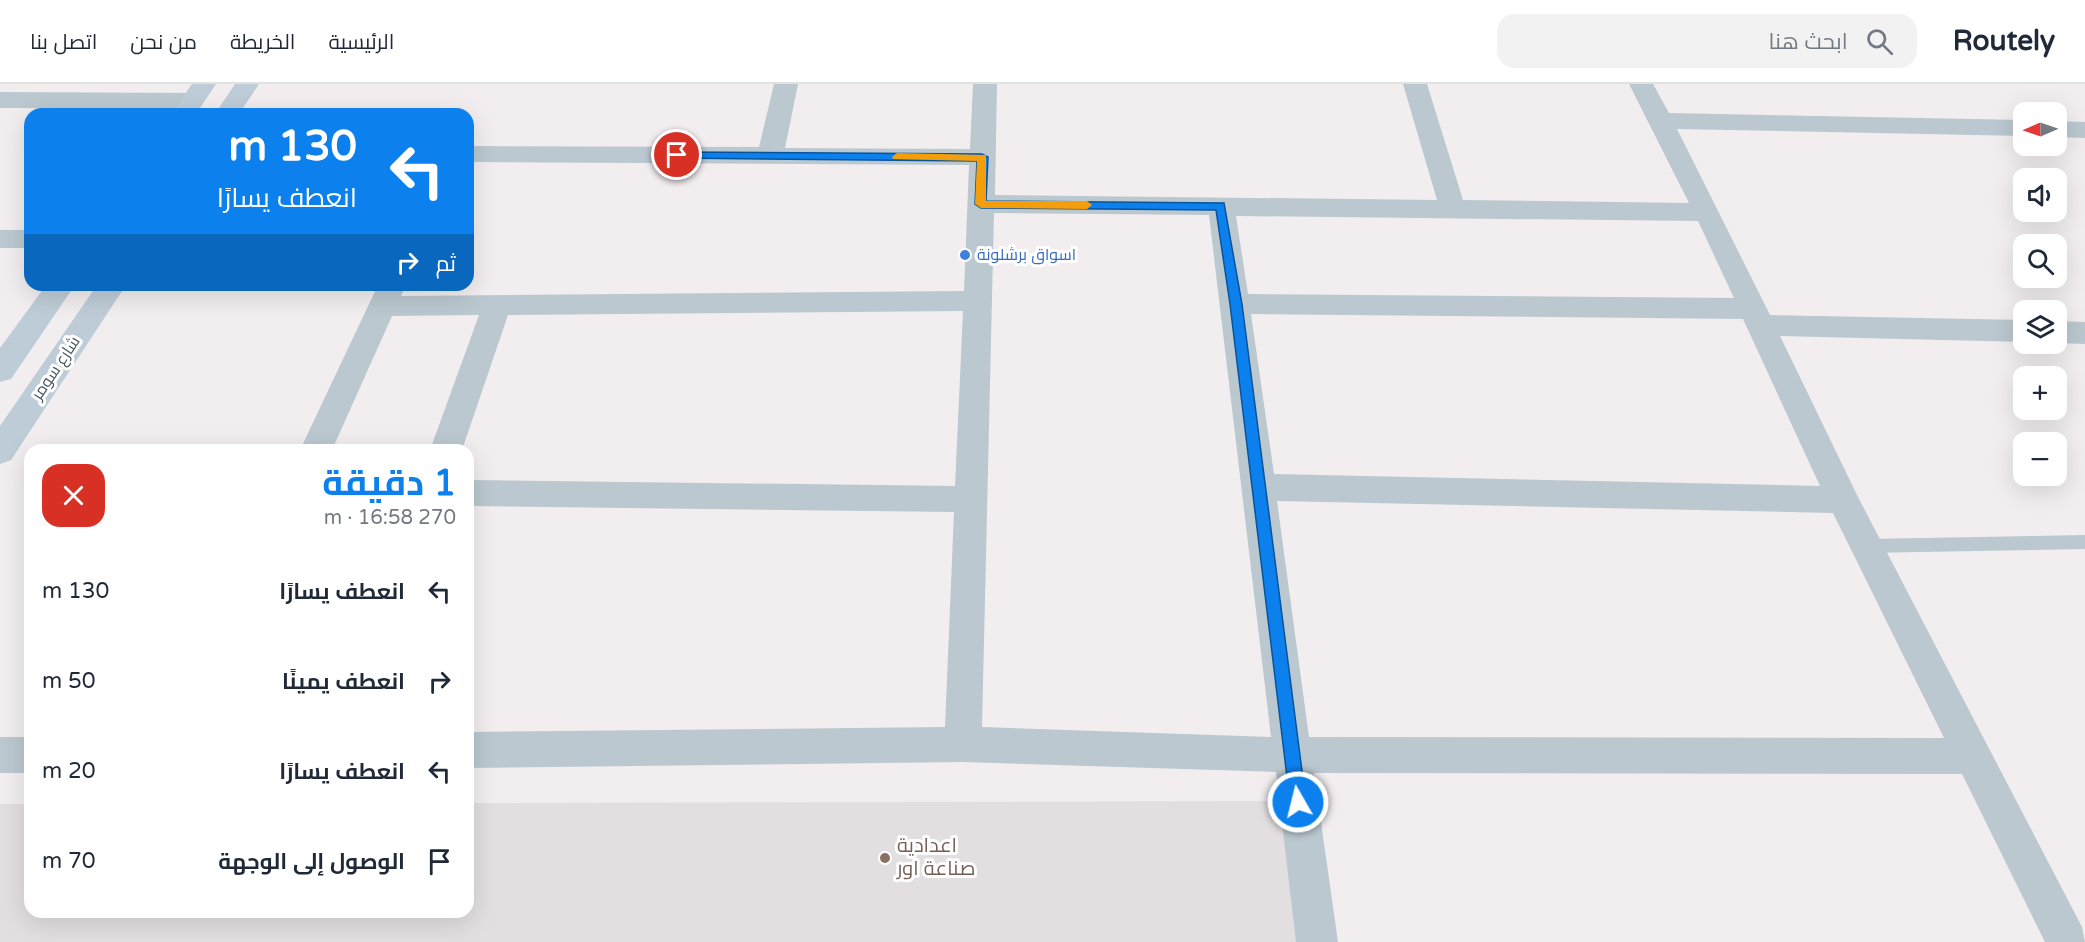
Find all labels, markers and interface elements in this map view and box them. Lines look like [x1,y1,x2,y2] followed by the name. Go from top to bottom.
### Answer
[1497,14,1917,68] search box
[1953,24,2055,58] text: Routely
[1863,25,1896,58] icon: search
[1768,29,1848,55] text: ابحث هنا
[30,30,97,55] text: اتصل بنا
[130,30,197,55] text: من نحن
[230,30,295,55] text: الخريطة
[328,30,394,55] text: الرئيسية
[2013,102,2067,156] north arrow
[2013,102,2067,486] map controls
[228,121,357,172] text: 130 m
[651,129,702,180] pin
[378,132,456,210] icon: left
[660,138,693,171] icon: arrive
[2013,168,2067,222] button: sound
[217,182,357,215] text: انعطف يسارًا
[2013,234,2067,288] button: search
[977,245,1076,265] place label: اسواق برشلونة
[391,246,424,279] icon: right
[958,248,972,262] marker: اسواق برشلونة
[436,251,456,277] text: ثم
[2013,300,2067,354] button: layers
[27,332,85,405] street label: شارع سومر
[2013,366,2067,420] button: +
[2013,432,2067,486] button: −
[322,462,456,505] text: 1 دقيقة
[42,464,105,527] button: close
[324,506,456,530] text: 270 m · 16:58
[423,575,456,608] icon: left
[42,578,109,604] text: 130 m
[279,579,405,605] text: انعطف يسارًا
[423,665,456,698] icon: right
[42,668,96,694] text: 50 m
[282,669,405,695] text: انعطف يمينًا
[423,755,456,788] icon: left
[42,758,96,784] text: 20 m
[279,759,405,785] text: انعطف يسارًا
[1266,770,1330,834] position arrow
[896,834,975,881] place label: اعدادية صناعة اور
[423,845,456,878] icon: arrive
[42,848,96,874] text: 70 m
[218,849,405,875] text: الوصول إلى الوجهة
[878,851,892,865] marker: اعدادية صناعة اور

